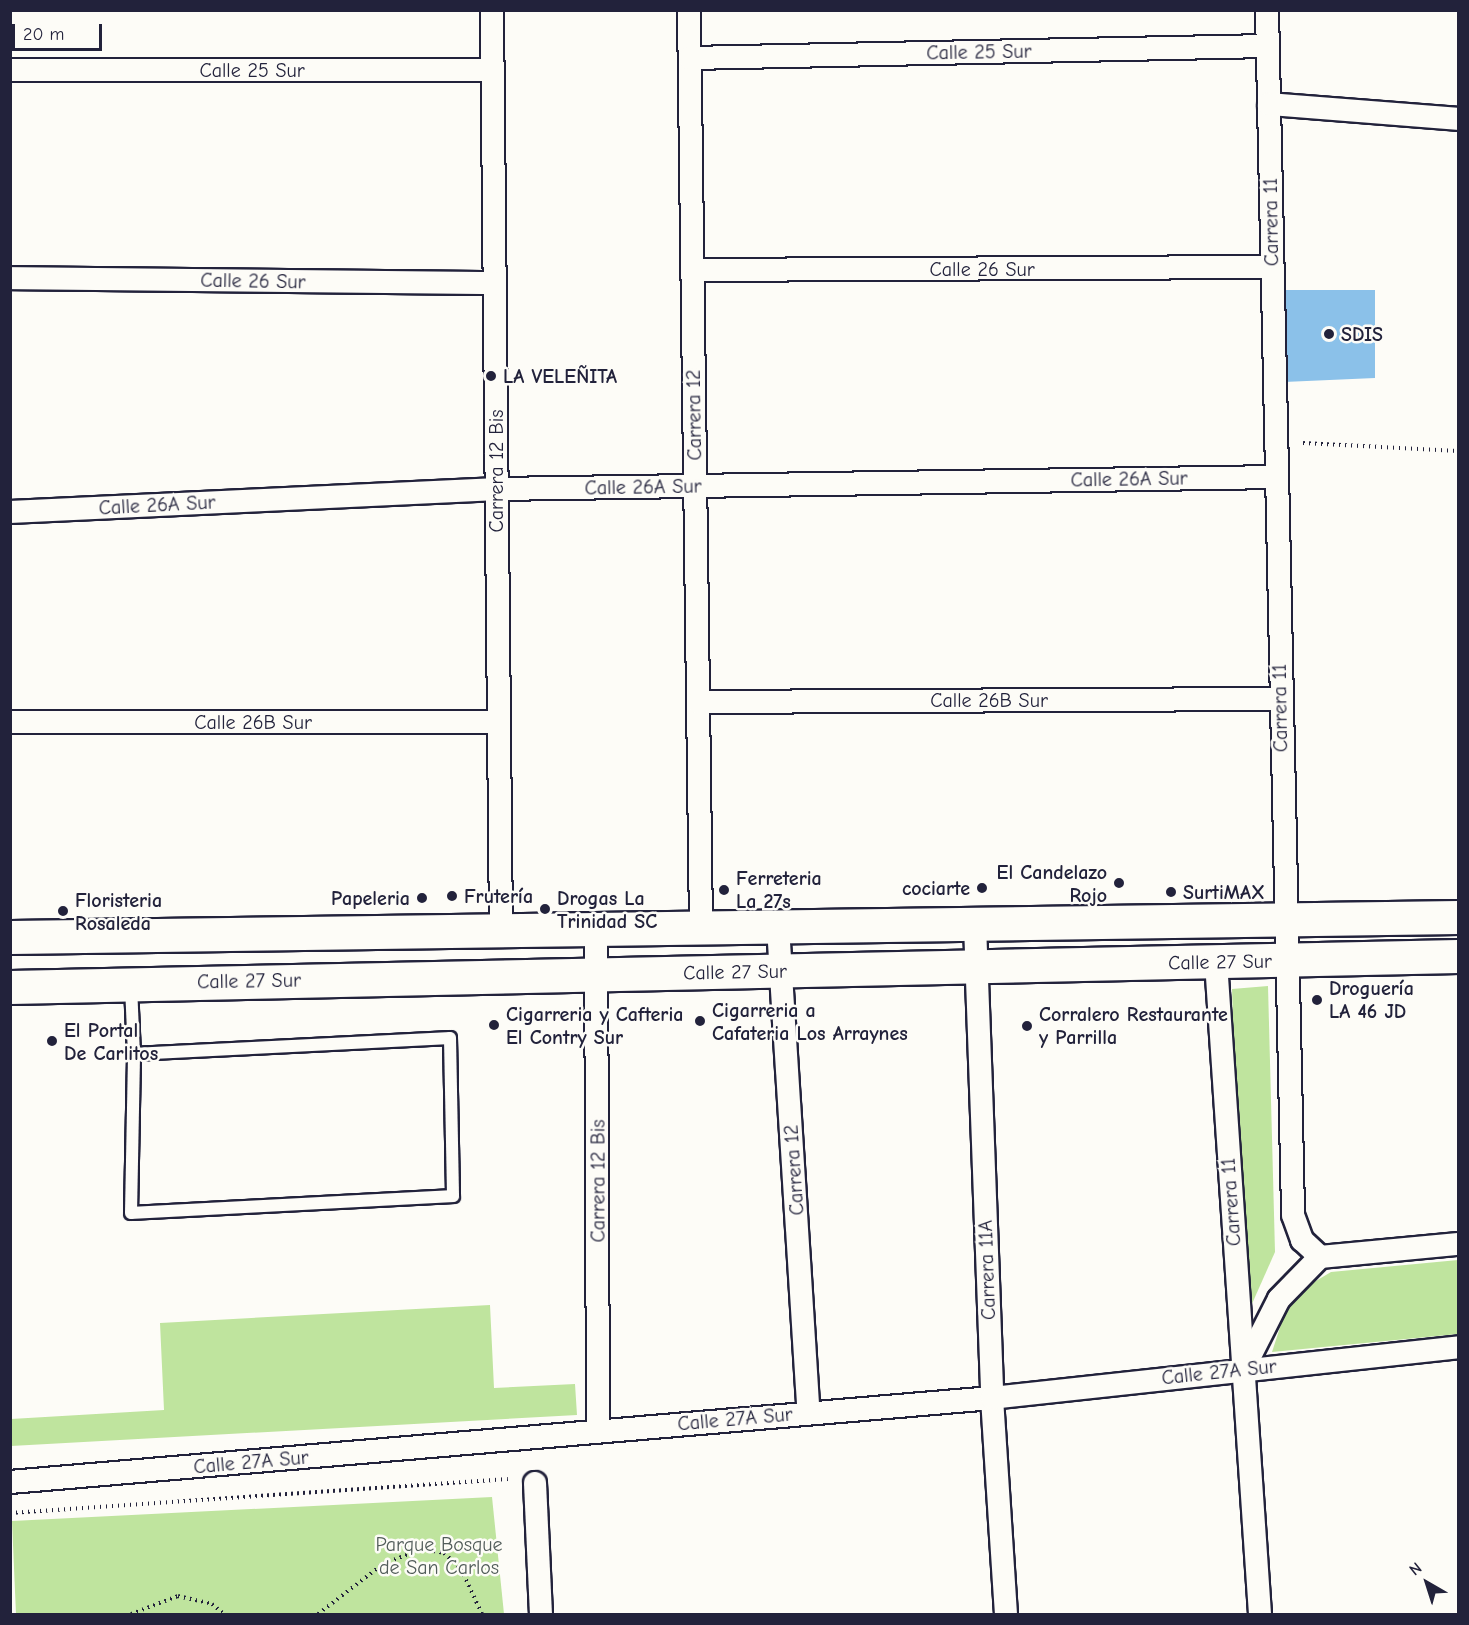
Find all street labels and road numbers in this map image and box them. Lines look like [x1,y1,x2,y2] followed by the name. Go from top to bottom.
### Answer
[926,39,1032,65] street label: Calle 25 Sur
[199,58,305,82] street label: Calle 25 Sur
[1258,178,1284,266] street label: Carrera 11
[929,257,1035,281] street label: Calle 26 Sur
[200,268,306,294] street label: Calle 26 Sur
[681,369,707,461] street label: Carrera 12
[484,410,508,532] street label: Carrera 12 Bis
[1070,466,1188,492] street label: Calle 26A Sur
[584,474,702,500] street label: Calle 26A Sur
[98,490,216,520] street label: Calle 26A Sur
[1267,664,1293,752] street label: Carrera 11
[930,688,1048,712] street label: Calle 26B Sur
[194,710,312,734] street label: Calle 26B Sur
[1168,949,1272,975] street label: Calle 27 Sur
[683,959,787,985] street label: Calle 27 Sur
[197,968,301,994] street label: Calle 27 Sur
[586,1120,610,1242] street label: Carrera 12 Bis
[779,1124,809,1216] street label: Carrera 12
[1216,1157,1246,1247] street label: Carrera 11
[973,1220,1001,1320] street label: Carrera 11A
[1160,1354,1278,1390] street label: Calle 27A Sur
[676,1402,794,1436] street label: Calle 27A Sur
[192,1445,310,1479] street label: Calle 27A Sur

